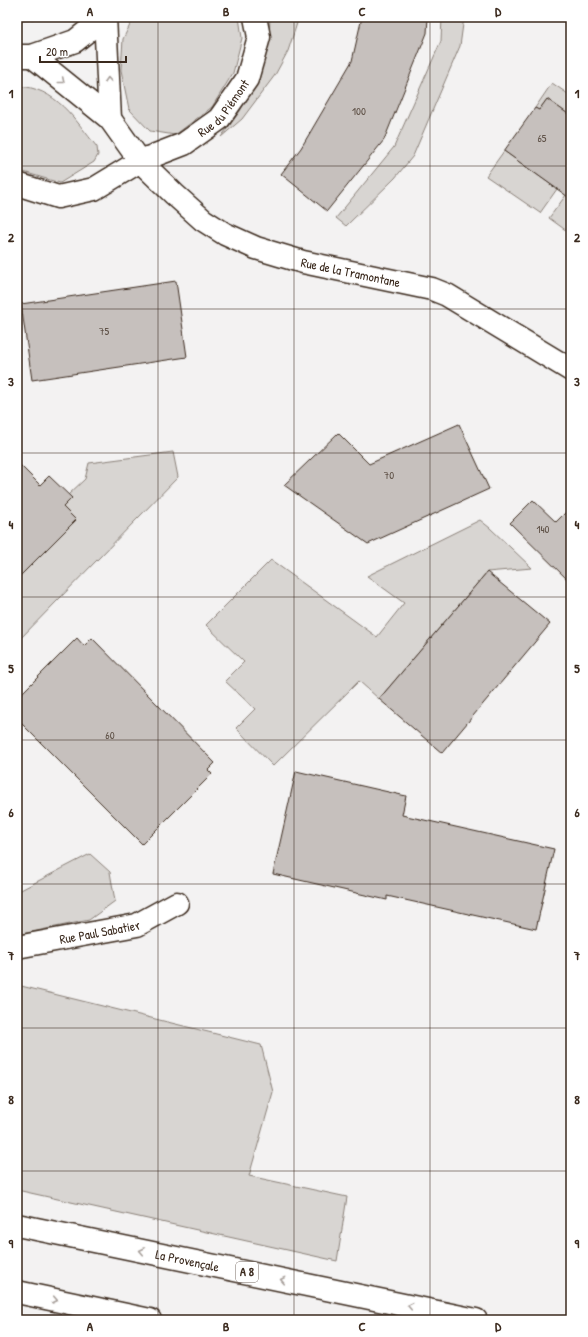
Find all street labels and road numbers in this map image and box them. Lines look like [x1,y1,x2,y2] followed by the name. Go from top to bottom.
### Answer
[194,75,253,141] street label: Rue du Piémont
[299,253,402,291] street label: Rue de la Tramontane
[58,916,144,948] street label: Rue Paul Sabatier
[154,1245,221,1276] street label: La Provençale
[236,1262,258,1282] road number: A 8

